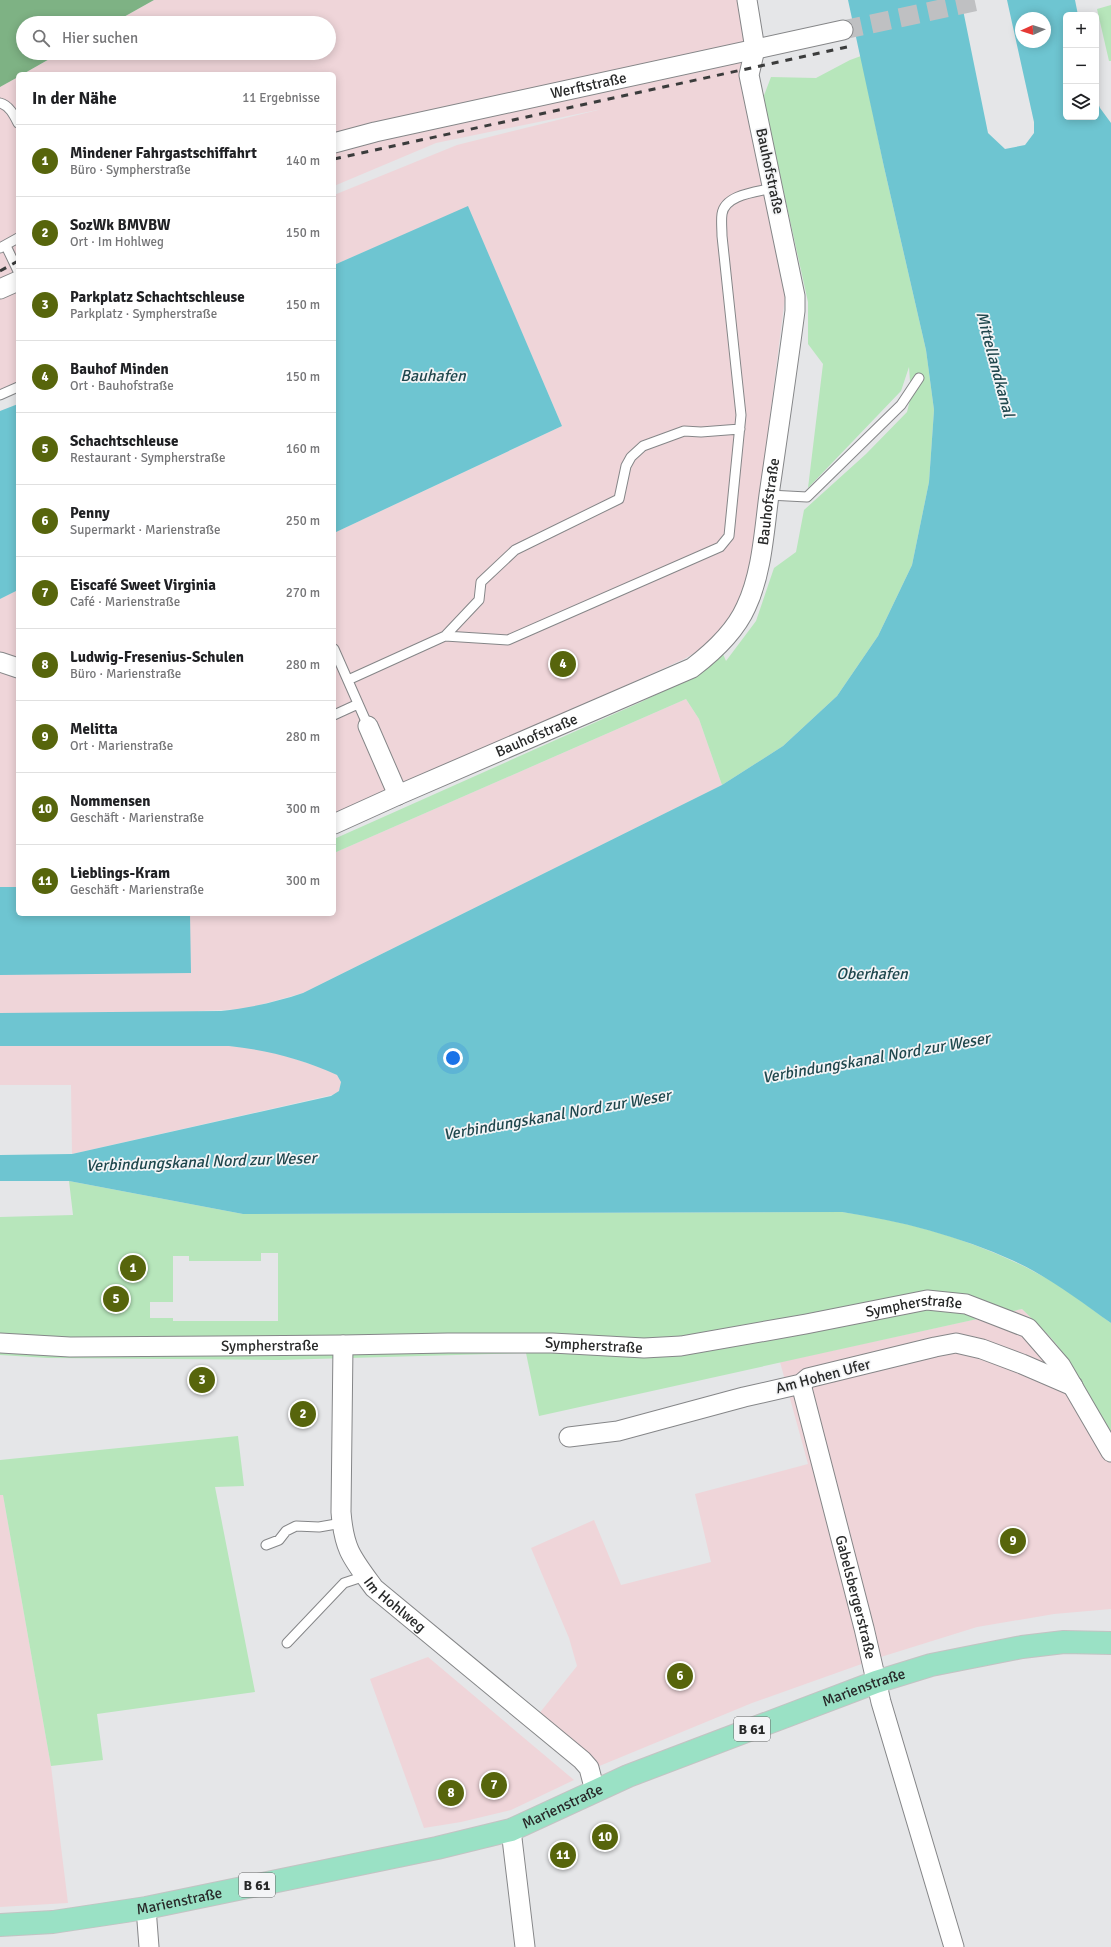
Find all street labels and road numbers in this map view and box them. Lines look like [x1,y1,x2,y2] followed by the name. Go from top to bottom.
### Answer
[549,68,628,102] street label: Werftstraße
[752,126,788,216] street label: Bauhofstraße
[754,457,783,546] street label: Bauhofstraße
[493,710,580,761] street label: Bauhofstraße
[864,1291,963,1321] street label: Sympherstraße
[545,1334,643,1357] street label: Sympherstraße
[221,1336,319,1355] street label: Sympherstraße
[774,1355,873,1397] street label: Am Hohen Ufer
[831,1533,880,1661] street label: Gabelsbergerstraße
[360,1573,429,1636] street label: Im Hohlweg
[819,1665,907,1711] street label: Marienstraße
[734,1717,770,1741] road number: B 61
[519,1780,606,1833] street label: Marienstraße
[239,1873,275,1897] road number: B 61
[135,1884,224,1918] street label: Marienstraße

